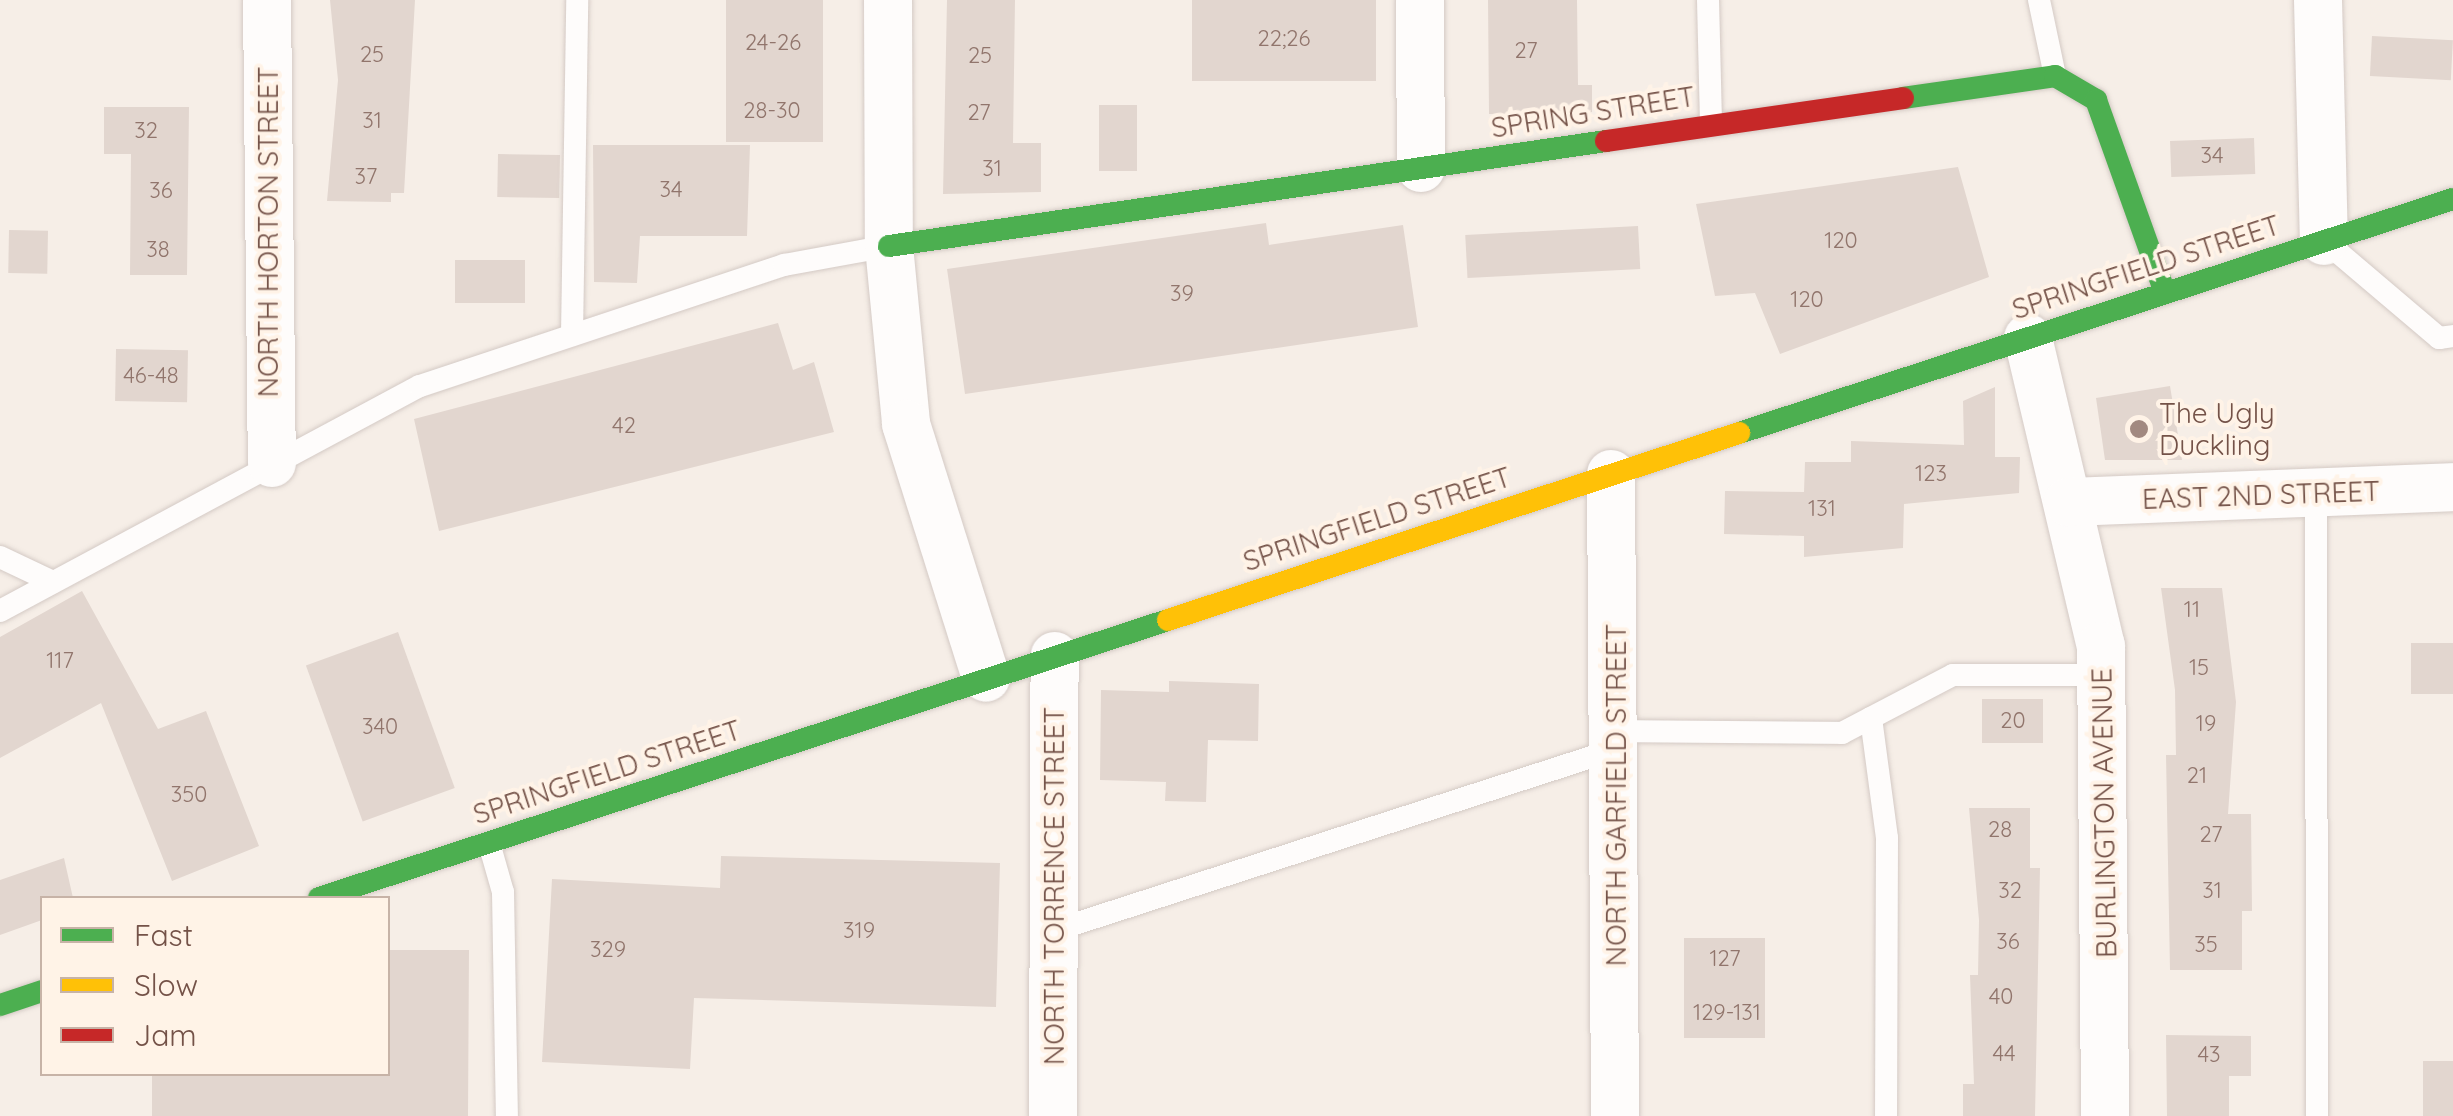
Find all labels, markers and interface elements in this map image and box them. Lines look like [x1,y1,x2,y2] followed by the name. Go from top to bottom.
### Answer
[1258,26,1310,52] house number: 22;26
[745,30,801,56] house number: 24-26
[1514,38,1538,64] house number: 27
[360,42,384,68] house number: 25
[968,43,992,69] house number: 25
[251,67,285,397] street label: NORTH HORTON STREET
[1489,79,1697,145] street label: SPRING STREET
[743,98,801,124] house number: 28-30
[967,100,991,126] house number: 27
[362,108,382,134] house number: 31
[134,118,158,144] house number: 32
[2200,143,2224,169] house number: 34
[982,156,1002,182] house number: 31
[355,164,377,190] house number: 37
[659,177,683,203] house number: 34
[149,178,173,204] house number: 36
[2008,208,2284,326] street label: SPRINGFIELD STREET
[1824,228,1858,254] house number: 120
[146,237,170,263] house number: 38
[1170,281,1194,307] house number: 39
[1790,287,1824,313] house number: 120
[123,363,179,389] house number: 46-48
[2159,396,2275,462] place label: The Ugly Duckling
[612,413,636,439] house number: 42
[2128,418,2150,440] marker: The Ugly Duckling
[1239,460,1515,578] street label: SPRINGFIELD STREET
[1915,461,1947,487] house number: 123
[2141,474,2381,516] street label: EAST 2ND STREET
[1808,496,1836,522] house number: 131
[2184,597,2200,623] house number: 11
[1599,624,1633,966] street label: NORTH GARFIELD STREET
[46,648,74,674] house number: 117
[2189,655,2209,681] house number: 15
[2085,668,2123,958] street label: BURLINGTON AVENUE
[1037,707,1071,1065] street label: NORTH TORRENCE STREET
[2000,708,2026,734] house number: 20
[2196,711,2216,737] house number: 19
[469,713,745,831] street label: SPRINGFIELD STREET
[362,714,398,740] house number: 340
[2187,763,2207,789] house number: 21
[171,782,207,808] house number: 350
[1988,817,2012,843] house number: 28
[2199,822,2223,848] house number: 27
[1998,878,2022,904] house number: 32
[2202,878,2222,904] house number: 31
[40,896,390,1076] legend
[134,916,193,954] text: Fast
[843,918,875,944] house number: 319
[1996,929,2020,955] house number: 36
[2194,932,2218,958] house number: 35
[590,937,626,963] house number: 329
[1709,946,1741,972] house number: 127
[134,966,198,1004] text: Slow
[1989,984,2013,1010] house number: 40
[1693,1000,1761,1026] house number: 129-131
[134,1016,197,1054] text: Jam
[1992,1041,2016,1067] house number: 44
[2197,1042,2221,1068] house number: 43

